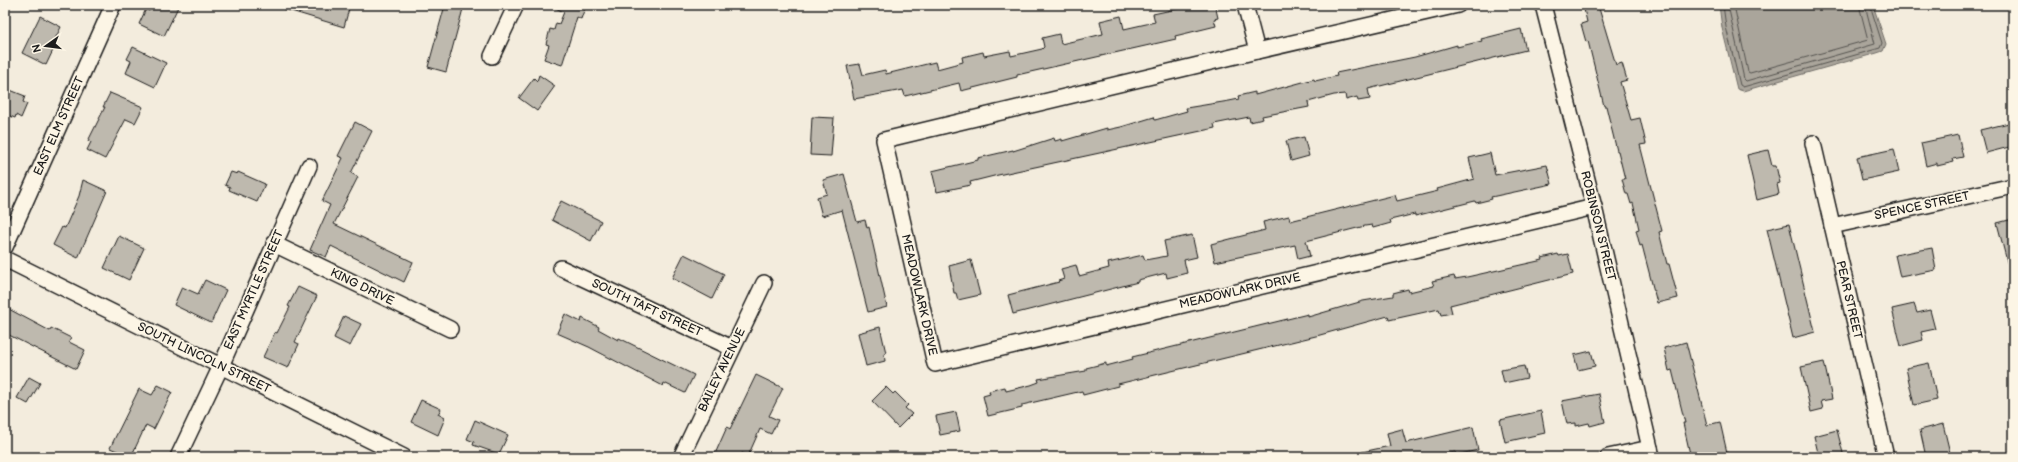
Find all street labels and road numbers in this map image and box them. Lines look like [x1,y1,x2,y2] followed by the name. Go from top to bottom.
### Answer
[30,73,88,178] street label: EAST ELM STREET
[1577,169,1619,283] street label: ROBINSON STREET
[1873,188,1972,223] street label: SPENCE STREET
[221,227,287,352] street label: EAST MYRTLE STREET
[898,233,940,357] street label: MEADOWLARK DRIVE
[1833,259,1865,341] street label: PEAR STREET
[328,265,396,309] street label: KING DRIVE
[1178,270,1302,312] street label: MEADOWLARK DRIVE
[589,276,706,341] street label: SOUTH TAFT STREET
[135,319,274,397] street label: SOUTH LINCOLN STREET
[695,325,749,414] street label: BAILEY AVENUE

